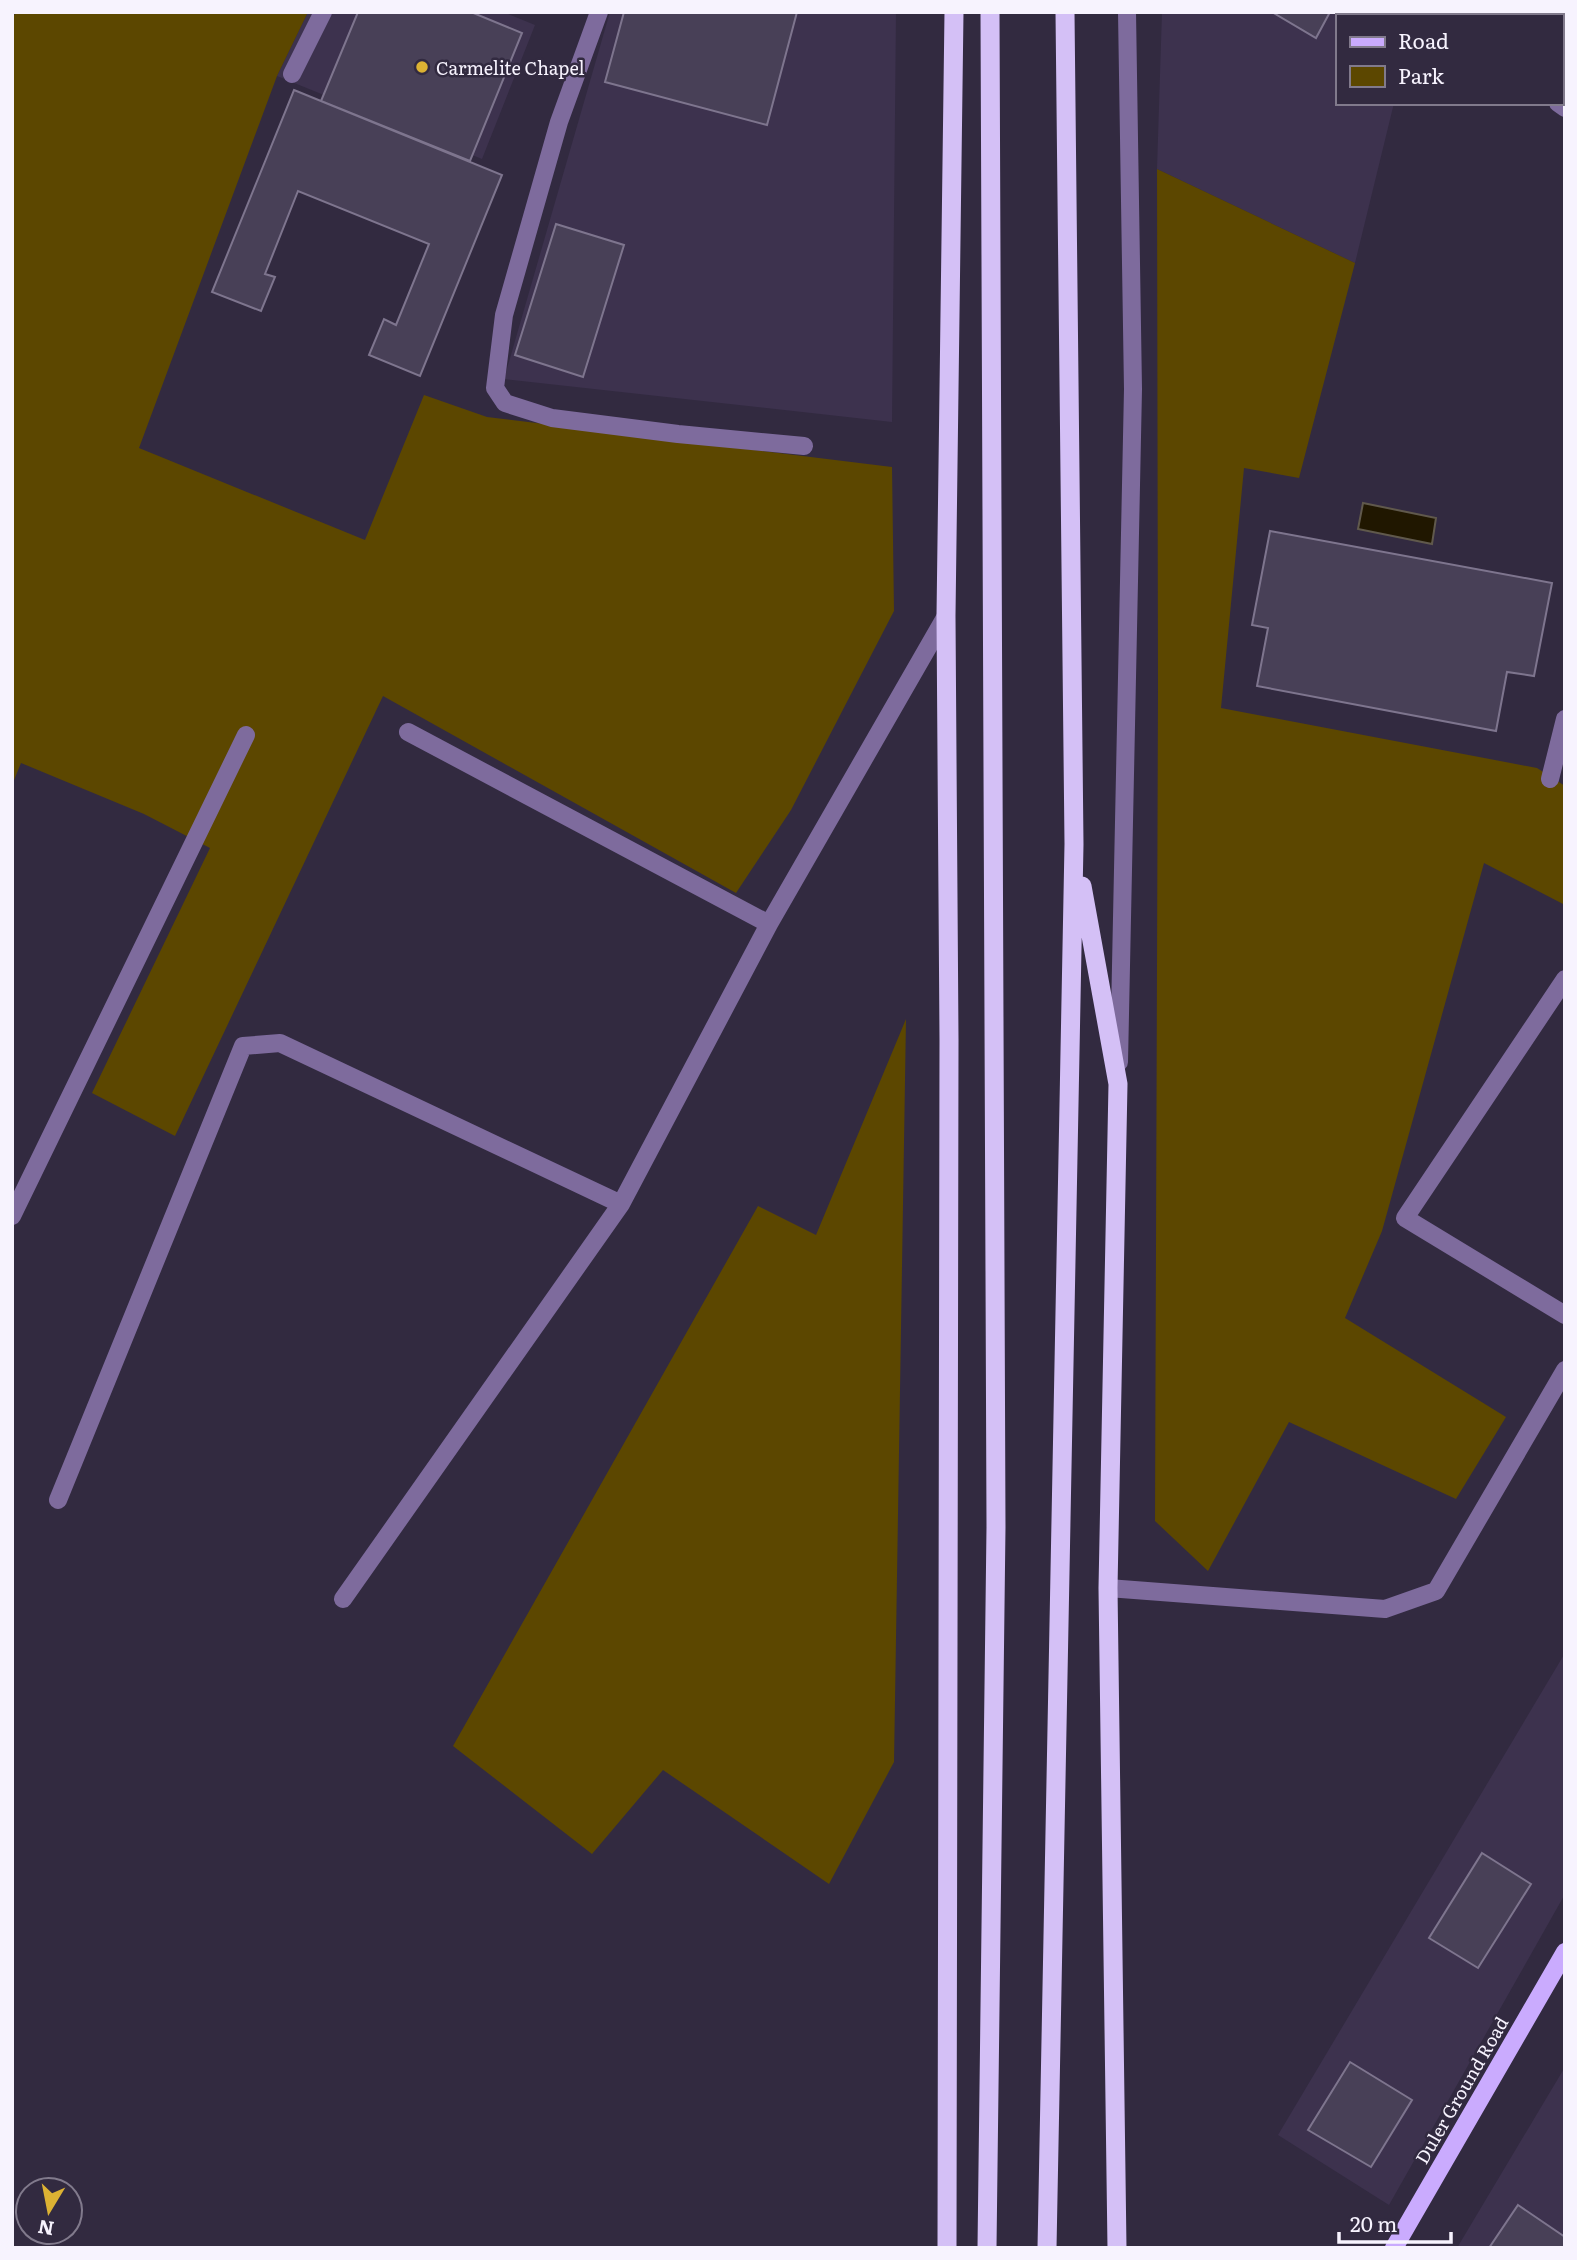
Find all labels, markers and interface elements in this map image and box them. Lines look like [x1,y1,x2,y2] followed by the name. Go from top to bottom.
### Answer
[1336,14,1563,105] legend
[1398,24,1449,55] text: Road
[436,54,585,81] place label: Carmelite Chapel
[414,59,430,75] marker: Carmelite Chapel
[1398,59,1444,90] text: Park
[1408,2011,1514,2169] street label: Duler Ground Road
[14,2176,84,2246] north arrow
[1339,2200,1451,2244] scale bar
[1350,2207,1397,2238] text: 20 m
[36,2214,56,2244] text: N

